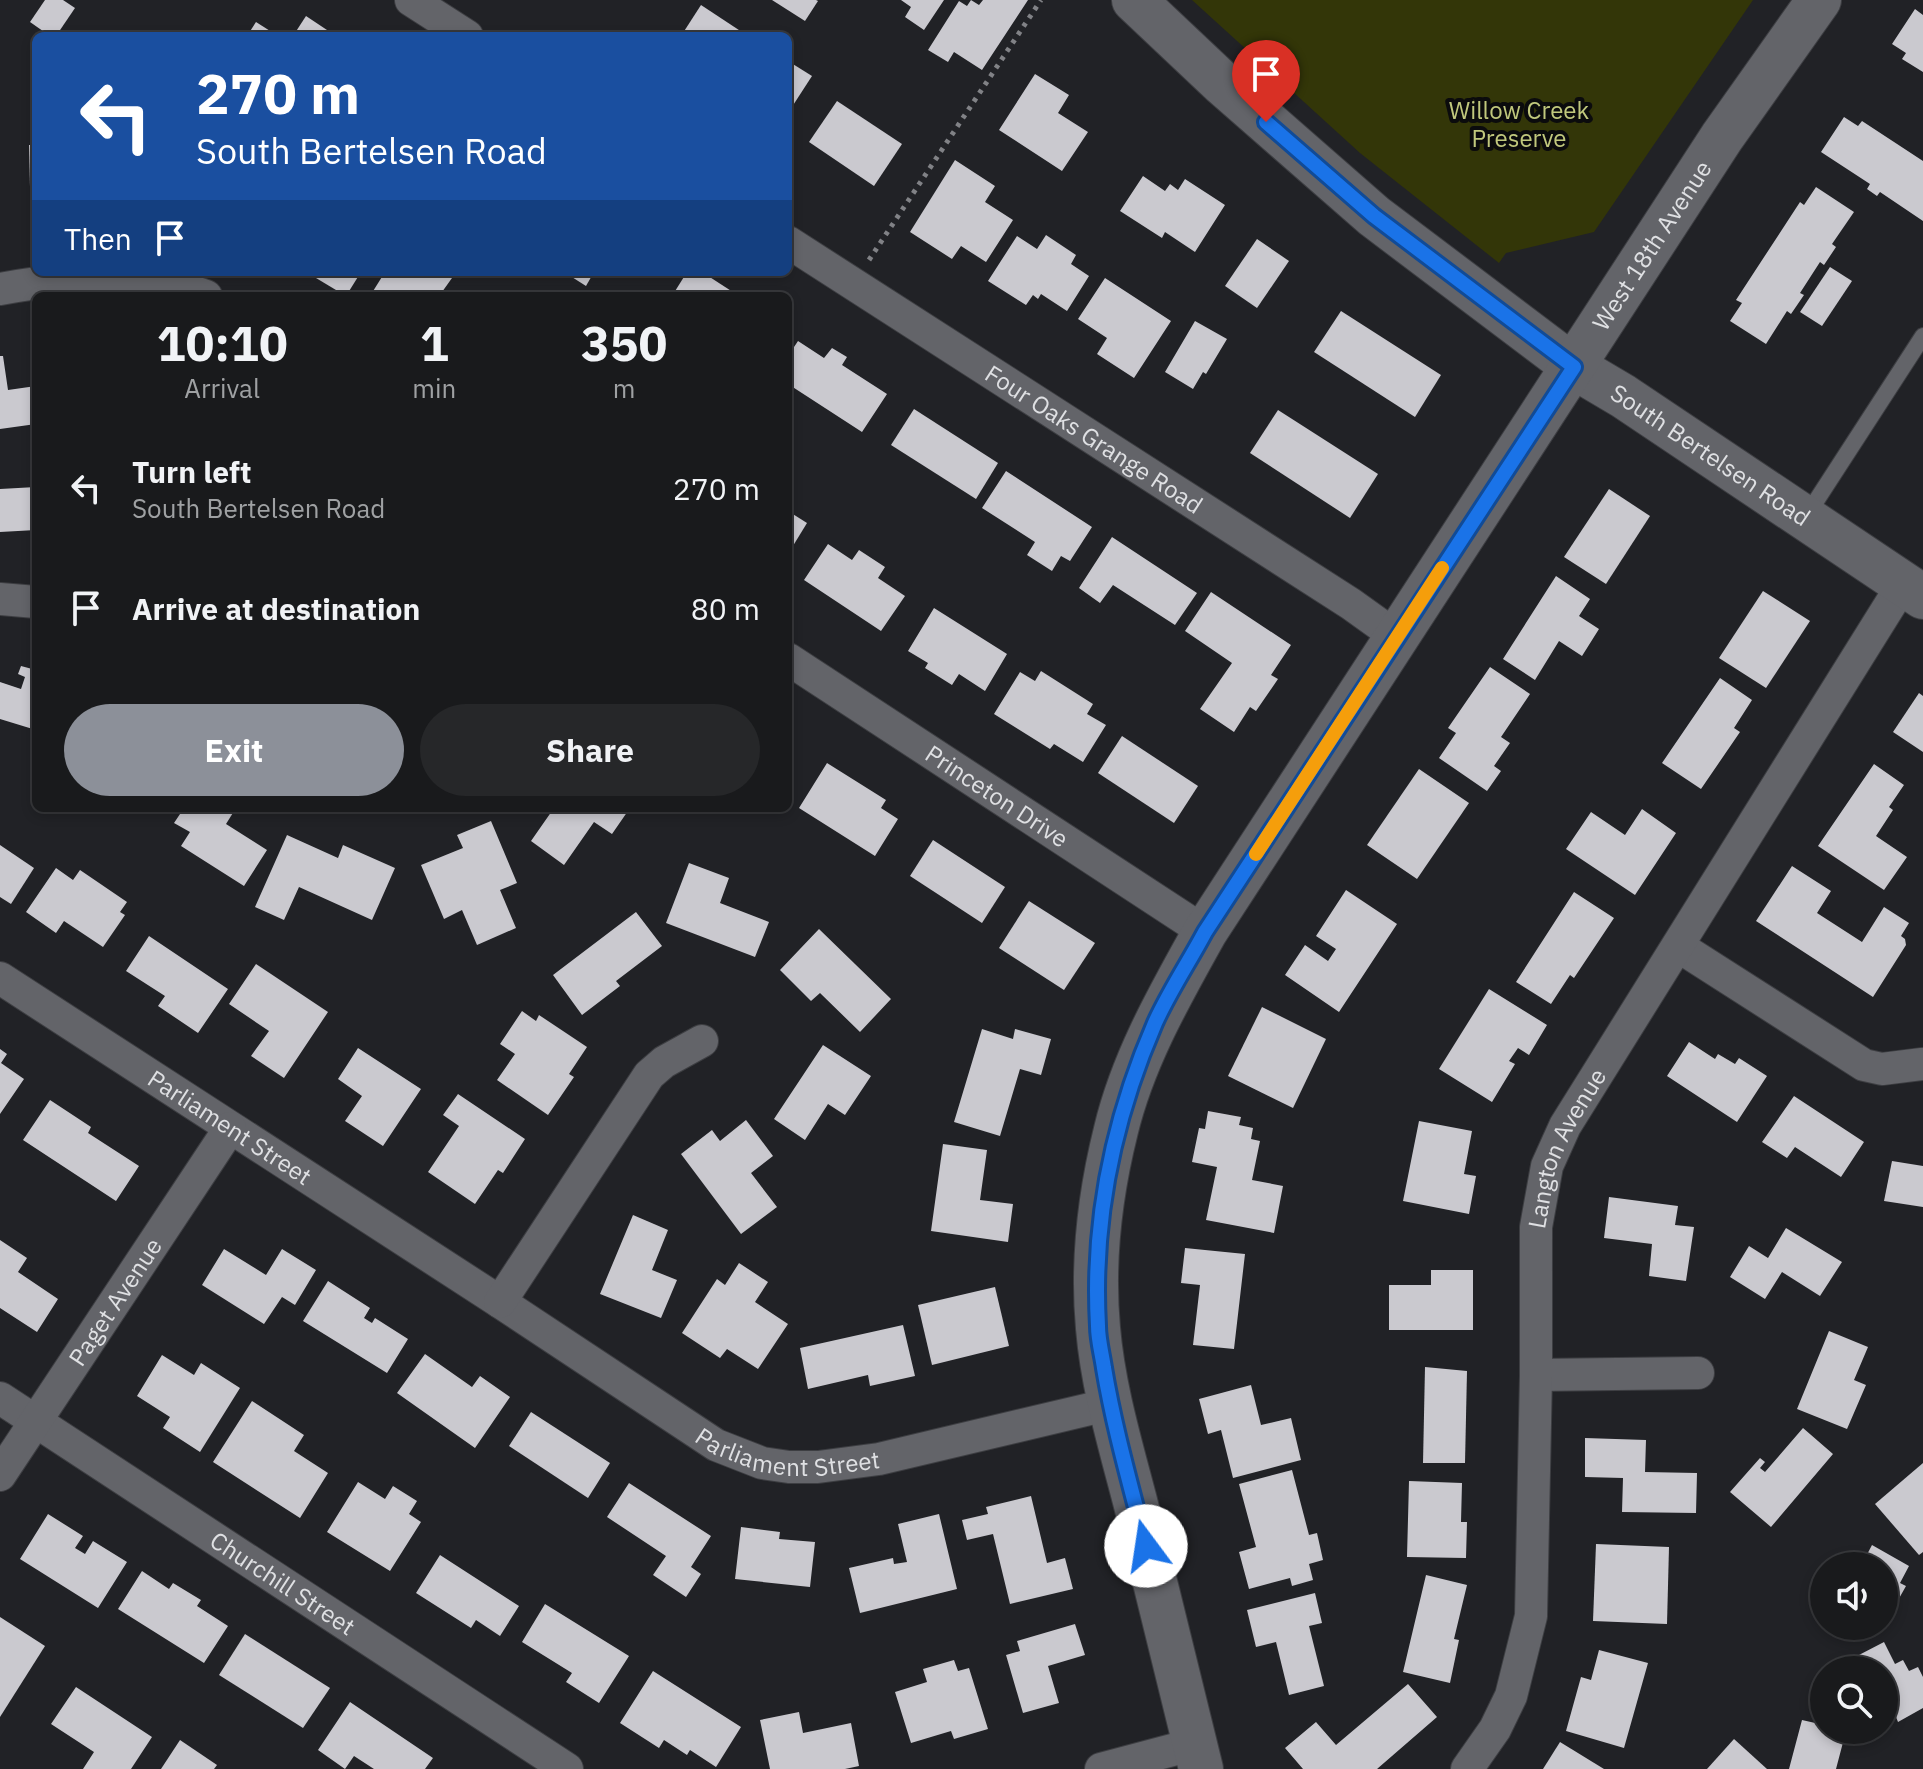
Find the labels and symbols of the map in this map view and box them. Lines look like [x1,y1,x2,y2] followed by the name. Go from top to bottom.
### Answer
[1232,40,1300,122] pin
[1449,94,1590,154] park label: Willow Creek Preserve
[1585,154,1719,336] street label: West 18th Avenue
[979,357,1209,521] street label: Four Oaks Grange Road
[1605,376,1817,533] street label: South Bertelsen Road
[919,737,1075,854] street label: Princeton Drive
[142,1062,318,1192] street label: Parliament Street
[1520,1062,1613,1231] street label: Langton Avenue
[61,1231,169,1372] street label: Paget Avenue
[689,1420,882,1483] street label: Parliament Street
[1104,1504,1188,1588] position arrow
[204,1524,362,1642] street label: Churchill Street

